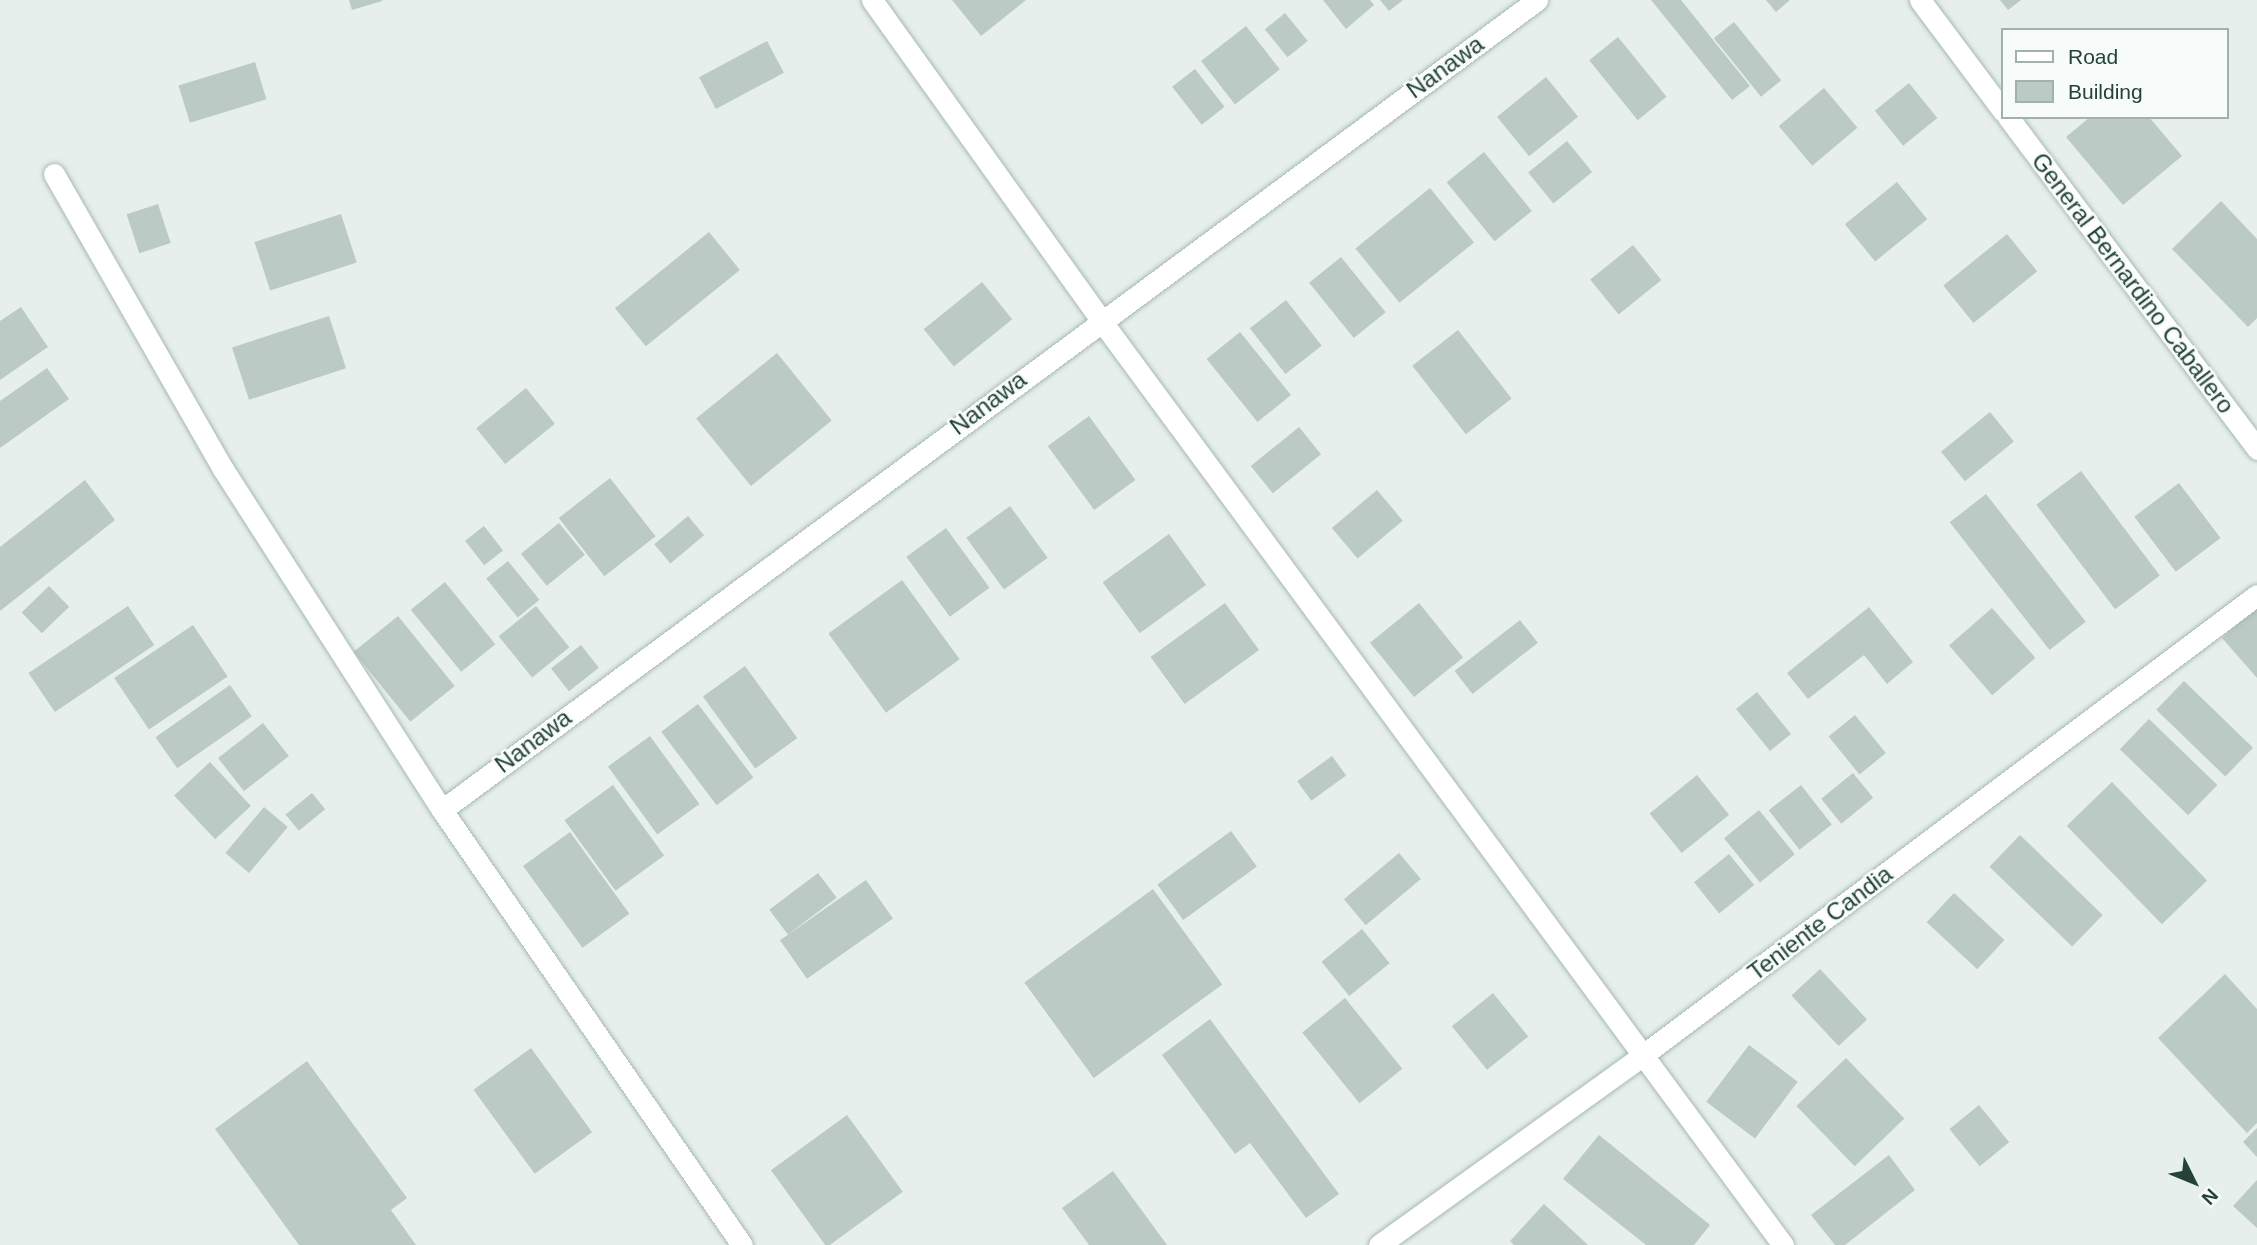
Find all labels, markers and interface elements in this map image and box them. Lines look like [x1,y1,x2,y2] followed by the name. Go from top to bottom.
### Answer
[2002,28,2229,119] legend
[1401,29,1489,105] street label: Nanawa
[2068,45,2118,68] text: Road
[2068,80,2143,103] text: Building
[2026,147,2240,419] street label: General Bernardino Caballero
[944,365,1032,441] street label: Nanawa
[489,703,577,779] street label: Nanawa
[1742,859,1898,987] street label: Teniente Candia
[2159,1147,2229,1217] north arrow
[2197,1184,2222,1209] text: N

